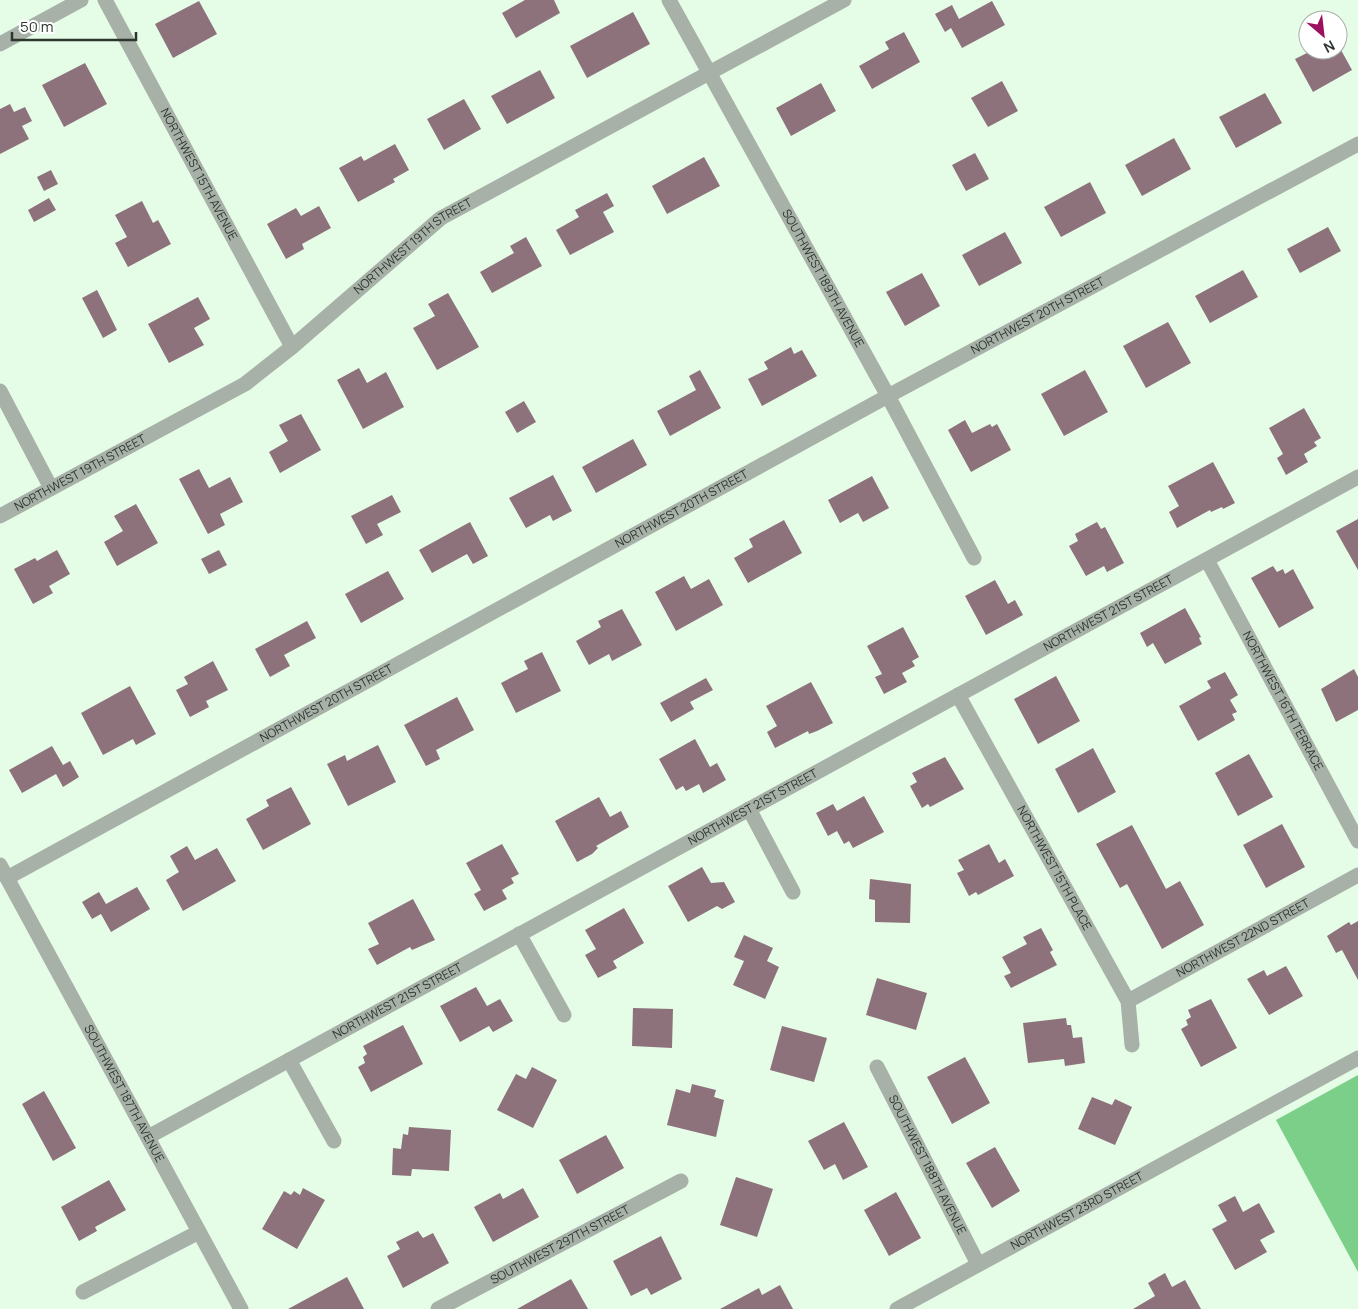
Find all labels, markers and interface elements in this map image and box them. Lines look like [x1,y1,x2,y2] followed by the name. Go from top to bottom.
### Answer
[12,10,136,42] scale bar
[1298,10,1348,60] north arrow
[20,16,54,37] text: 50 m
[1320,36,1338,58] text: N
[157,105,242,243] street label: NORTHWEST 15TH AVENUE
[350,193,476,298] street label: NORTHWEST 19TH STREET
[778,206,868,350] street label: SOUTHWEST 189TH AVENUE
[968,272,1108,358] street label: NORTHWEST 20TH STREET
[11,430,149,515] street label: NORTHWEST 19TH STREET
[612,465,752,552] street label: NORTHWEST 20TH STREET
[1040,570,1177,655] street label: NORTHWEST 21ST STREET
[1239,628,1328,774] street label: NORTHWEST 16TH TERRACE
[257,659,396,746] street label: NORTHWEST 20TH STREET
[685,764,821,849] street label: NORTHWEST 21ST STREET
[1013,803,1096,933] street label: NORTHWEST 15TH PLACE
[1173,894,1313,981] street label: NORTHWEST 22ND STREET
[329,958,466,1043] street label: NORTHWEST 21ST STREET
[80,1021,169,1165] street label: SOUTHWEST 187TH AVENUE
[885,1092,971,1238] street label: SOUTHWEST 188TH AVENUE
[1007,1167,1147,1254] street label: NORTHWEST 23RD STREET
[487,1200,633,1288] street label: SOUTHWEST 297TH STREET

